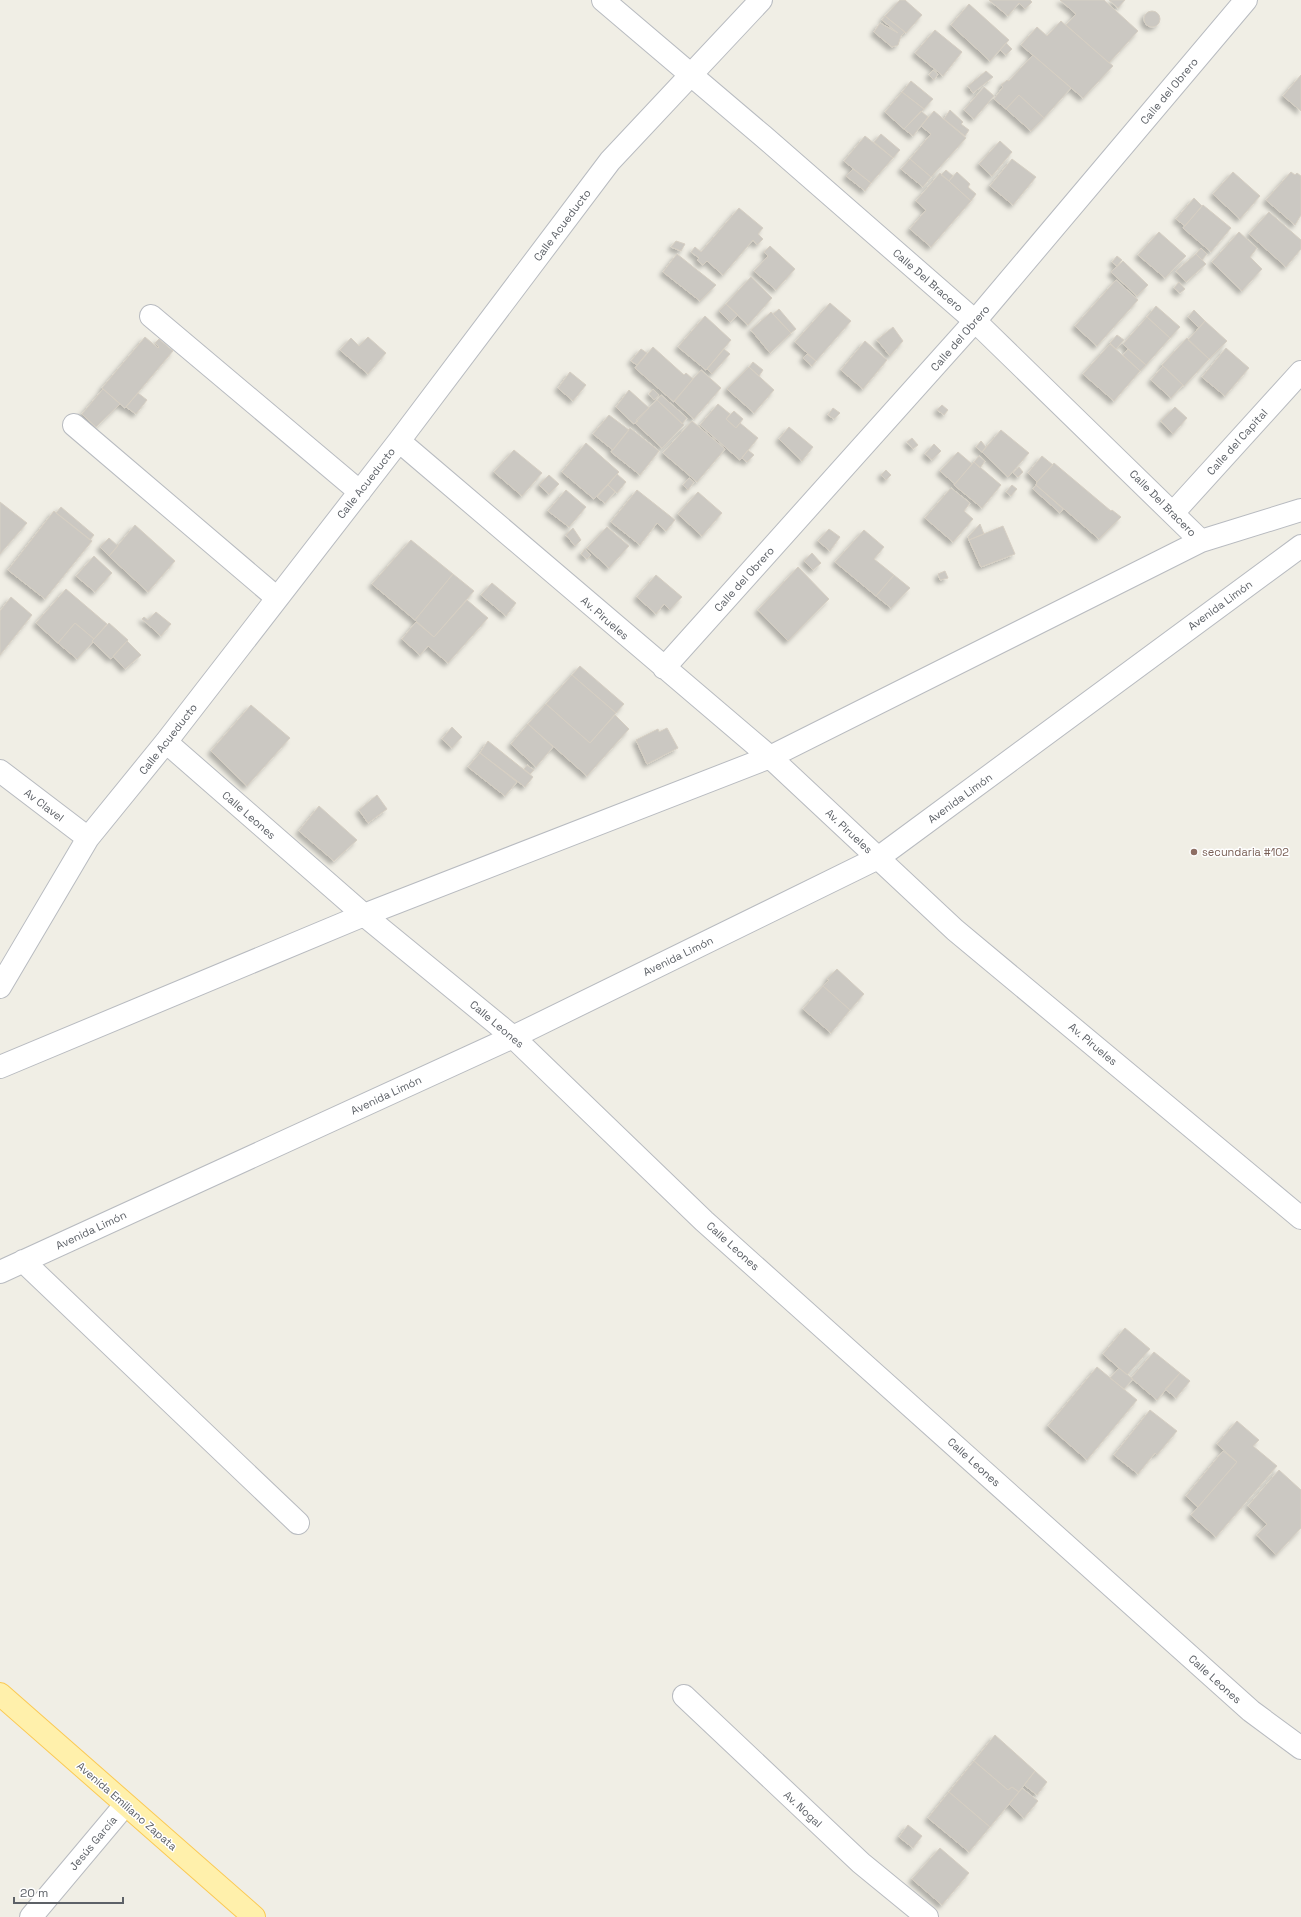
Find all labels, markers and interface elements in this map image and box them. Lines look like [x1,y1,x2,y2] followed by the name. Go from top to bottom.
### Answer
[1137,55,1201,127] street label: Calle del Obrero
[530,186,594,264] street label: Calle Acueducto
[890,246,966,315] street label: Calle Del Bracero
[928,302,993,374] street label: Calle del Obrero
[1204,406,1270,478] street label: Calle del Capital
[334,444,398,521] street label: Calle Acueducto
[1127,467,1199,539] street label: Calle Del Bracero
[711,543,777,614] street label: Calle del Obrero
[1185,577,1255,633] street label: Avenida Limón
[578,593,632,643] street label: Av. Pirueles
[136,700,200,777] street label: Calle Acueducto
[925,770,995,826] street label: Avenida Limón
[21,786,67,824] street label: Av Clavel
[219,788,279,842] street label: Calle Leones
[823,806,876,856] street label: Av. Pirueles
[1202,845,1289,859] place label: secundaria #102
[1189,847,1199,857] marker: secundaria #102
[641,933,715,979] street label: Avenida Limón
[467,997,527,1051] street label: Calle Leones
[1066,1020,1120,1068] street label: Av. Pirueles
[348,1073,424,1117] street label: Avenida Limón
[53,1208,129,1252] street label: Avenida Limón
[704,1219,763,1274] street label: Calle Leones
[945,1435,1004,1490] street label: Calle Leones
[1186,1652,1245,1707] street label: Calle Leones
[74,1759,180,1854] street label: Avenida Emiliano Zapata
[781,1788,825,1830] street label: Av. Nogal
[66,1812,120,1873] street label: Jesús García
[14,1879,123,1905] scale bar
[20,1885,48,1901] text: 20 m

